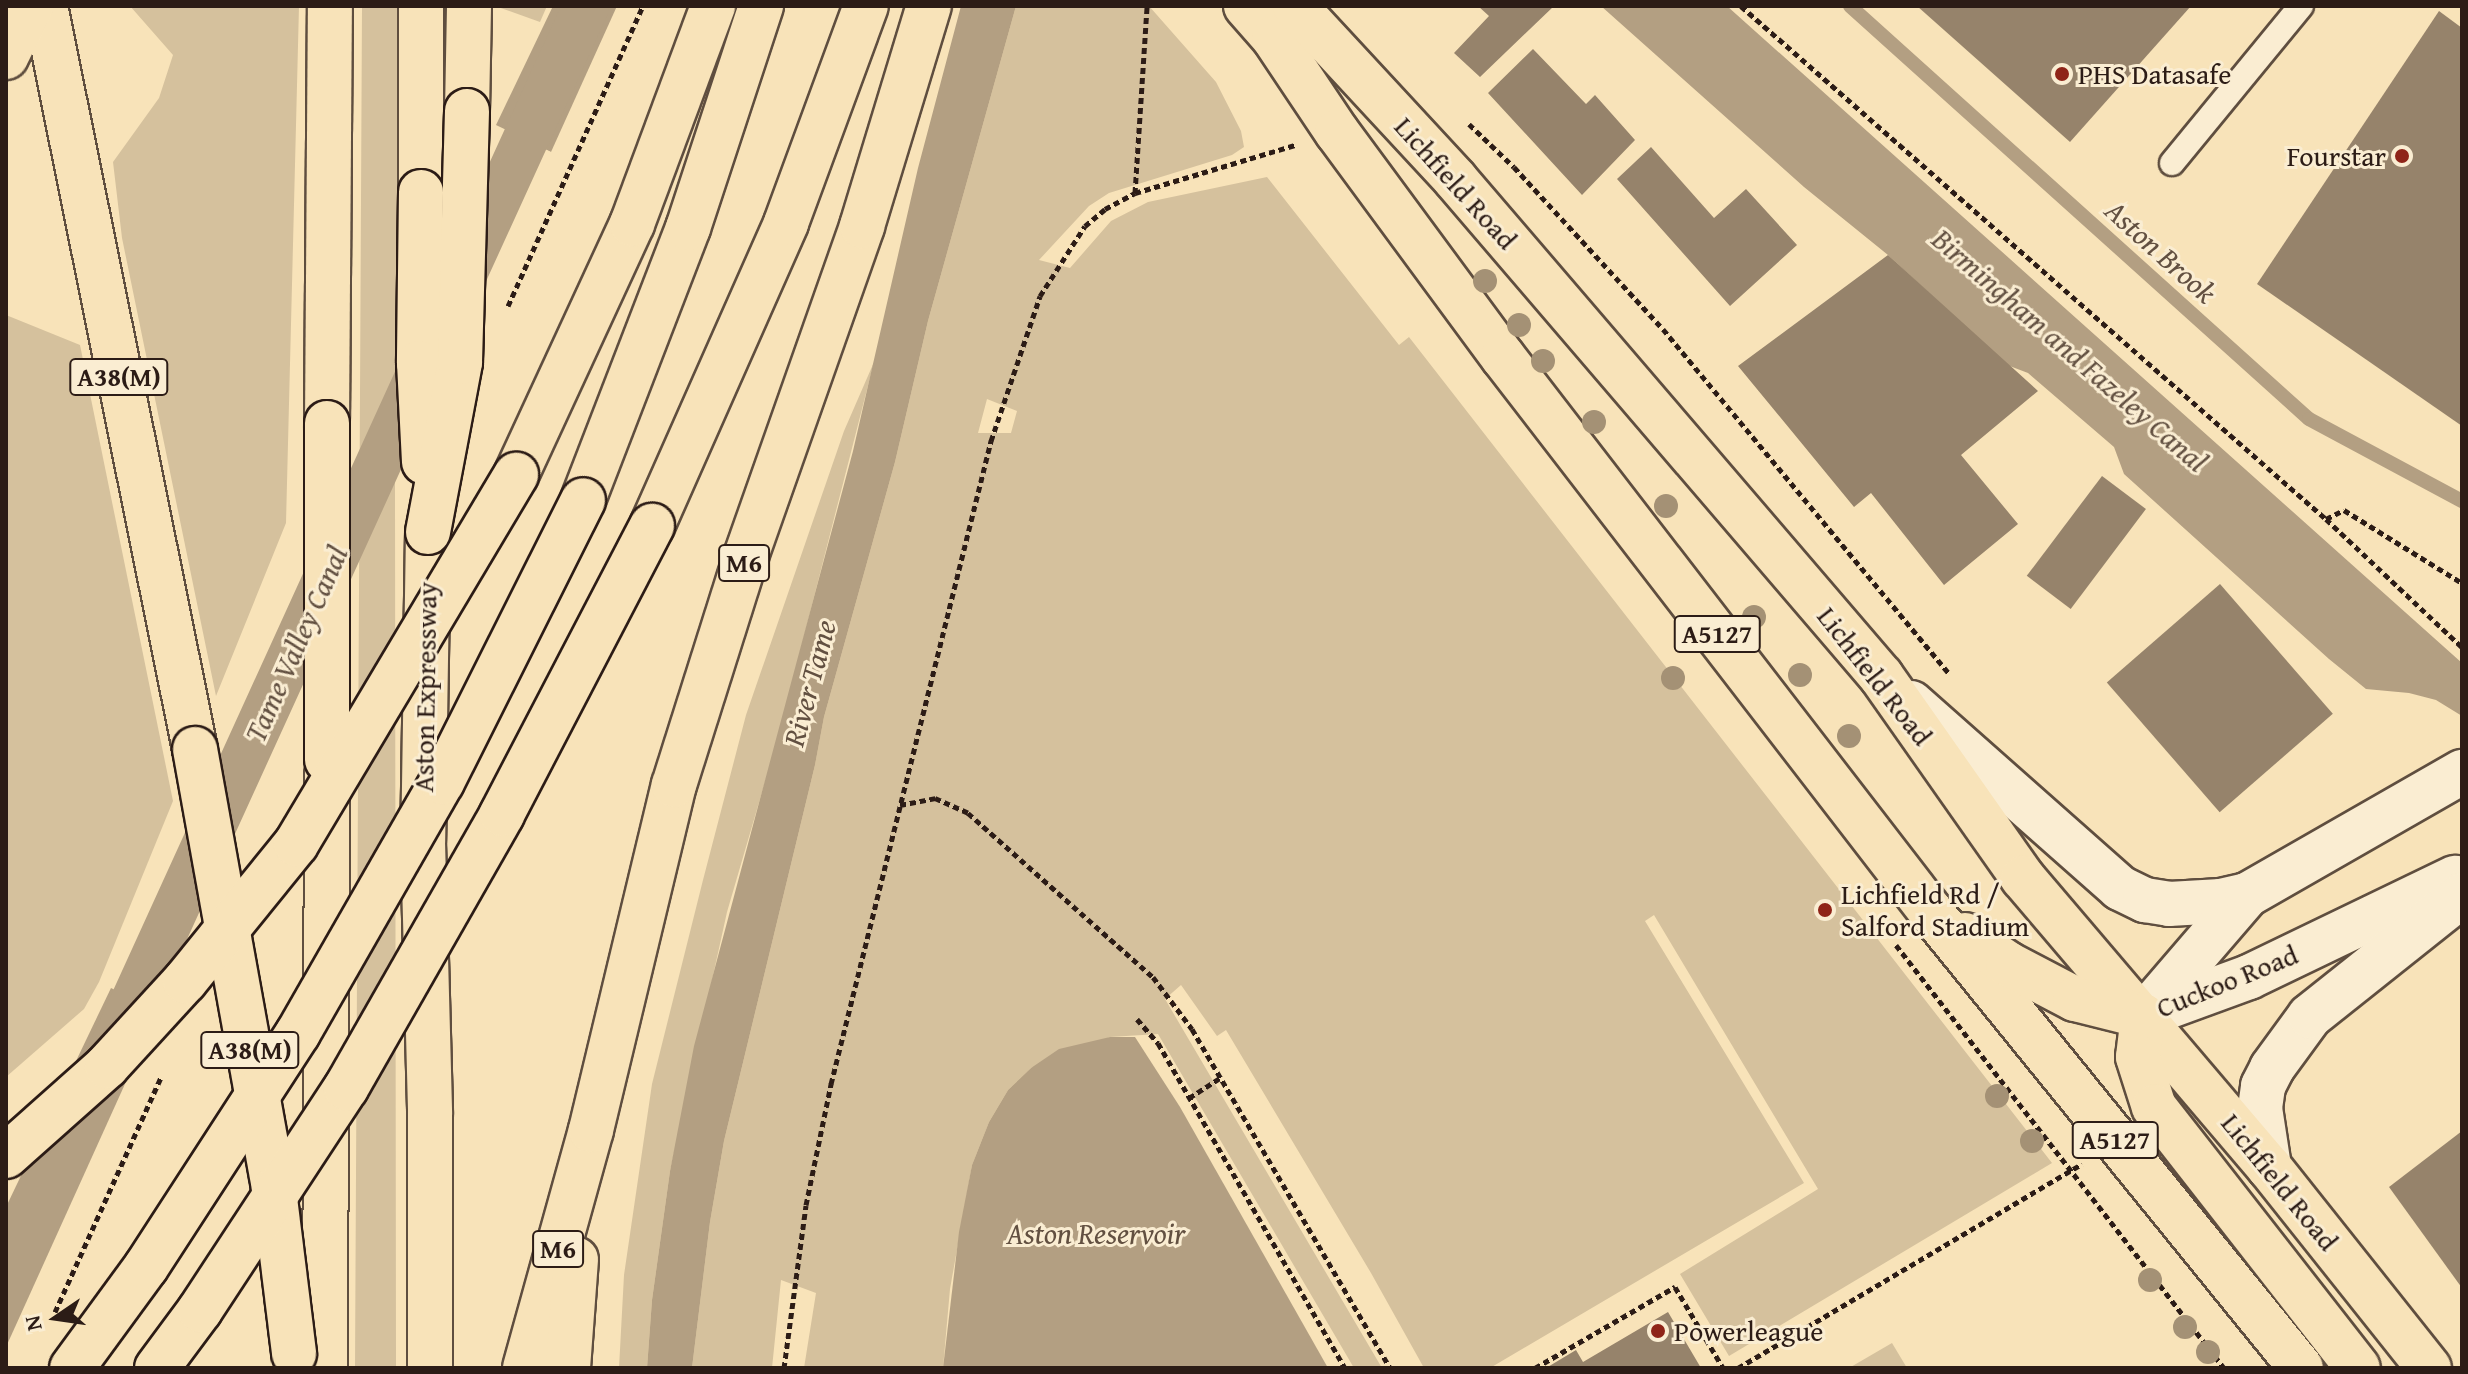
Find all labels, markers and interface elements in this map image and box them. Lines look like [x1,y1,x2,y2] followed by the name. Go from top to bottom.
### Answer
[2078,57,2231,91] place label: PHS Datasafe
[2053,65,2071,83] marker: PHS Datasafe
[1388,110,1524,256] street label: Lichfield Road
[2287,139,2386,173] place label: Fourstar
[2393,147,2411,165] marker: Fourstar
[2098,192,2224,310] water label: Aston Brook
[1925,221,2215,479] water label: Birmingham and Fazeley Canal
[69,355,169,399] road number: A38(M)
[237,540,355,748] water label: Tame Valley Canal
[718,541,770,585] road number: M6
[406,581,444,793] street label: Aston Expressway
[1810,600,1940,752] street label: Lichfield Road
[1673,612,1761,656] road number: A5127
[775,616,843,750] water label: River Tame
[1841,877,2029,943] place label: Lichfield Rd / Salford Stadium
[1816,901,1834,919] marker: Lichfield Rd / Salford Stadium
[2151,937,2303,1025] street label: Cuckoo Road
[200,1028,300,1072] road number: A38(M)
[2214,1107,2346,1257] street label: Lichfield Road
[2071,1118,2159,1162] road number: A5127
[1007,1215,1185,1251] water label: Aston Reservoir
[532,1227,584,1271] road number: M6
[16,1278,96,1358] north arrow
[15,1313,50,1334] text: N
[1674,1314,1823,1348] place label: Powerleague
[1649,1322,1667,1340] marker: Powerleague

